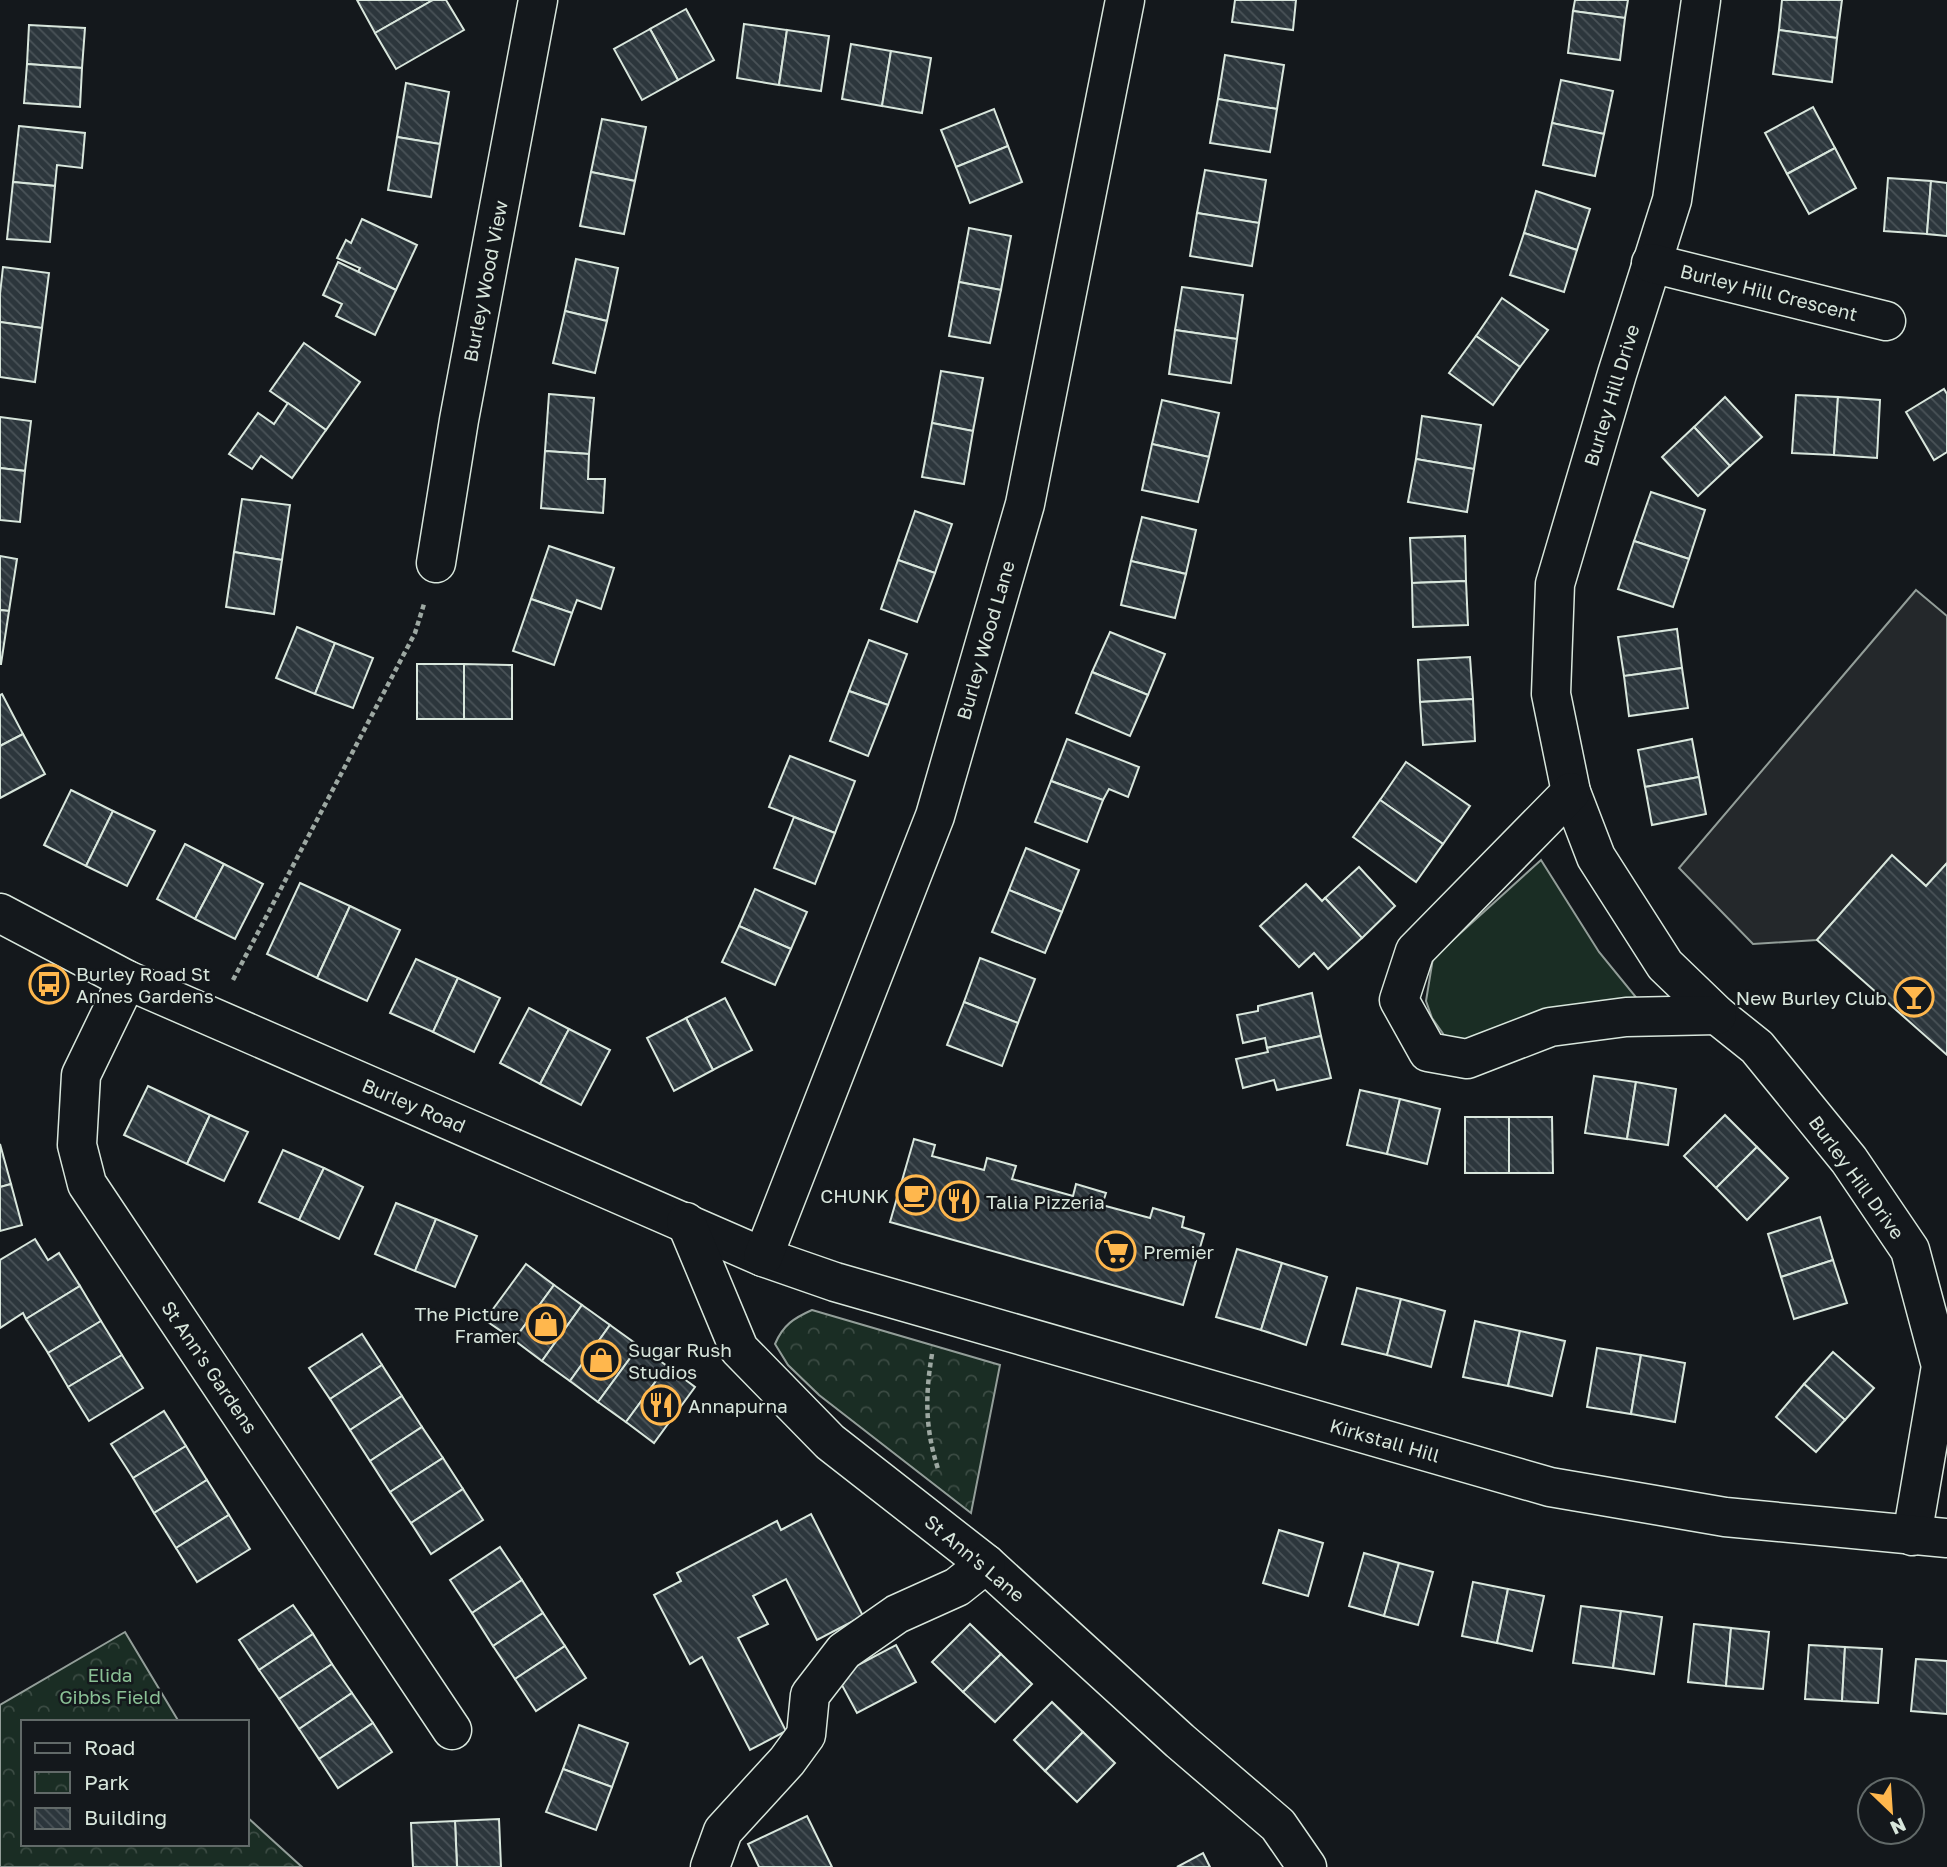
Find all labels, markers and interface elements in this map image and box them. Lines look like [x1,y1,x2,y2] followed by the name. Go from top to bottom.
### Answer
[458,198,512,364] street label: Burley Wood View
[1678,259,1860,325] street label: Burley Hill Crescent
[1578,321,1644,469] street label: Burley Hill Drive
[951,558,1019,722] street label: Burley Wood Lane
[76,962,214,1007] place label: Burley Road St Annes Gardens
[28,963,70,1005] bus stop icon: Burley Road St Annes Gardens
[1893,976,1935,1018] bar icon: New Burley Club
[1736,986,1887,1009] place label: New Burley Club
[359,1073,469,1137] street label: Burley Road
[1804,1111,1910,1243] street label: Burley Hill Drive
[895,1174,937,1216] cafe icon: CHUNK
[938,1180,980,1222] restaurant icon: Talia Pizzeria
[820,1184,889,1207] place label: CHUNK
[986,1190,1105,1213] place label: Talia Pizzeria
[1095,1230,1137,1272] supermarket icon: Premier
[1143,1240,1215,1263] place label: Premier
[157,1296,263,1438] street label: St Ann's Gardens
[415,1302,520,1347] place label: The Picture Framer
[525,1303,567,1345] shop icon: The Picture Framer
[628,1338,732,1383] place label: Sugar Rush Studios
[580,1339,622,1381] shop icon: Sugar Rush Studios
[640,1384,682,1426] restaurant icon: Annapurna
[688,1394,788,1417] place label: Annapurna
[1327,1413,1443,1467] street label: Kirkstall Hill
[920,1509,1030,1607] street label: St Ann's Lane
[59,1663,161,1708] park label: Elida Gibbs Field
[21,1720,248,1846] legend
[84,1734,135,1760] text: Road
[84,1769,130,1795] text: Park
[1856,1776,1926,1846] north arrow
[84,1804,167,1830] text: Building
[1887,1813,1910,1840] text: N

